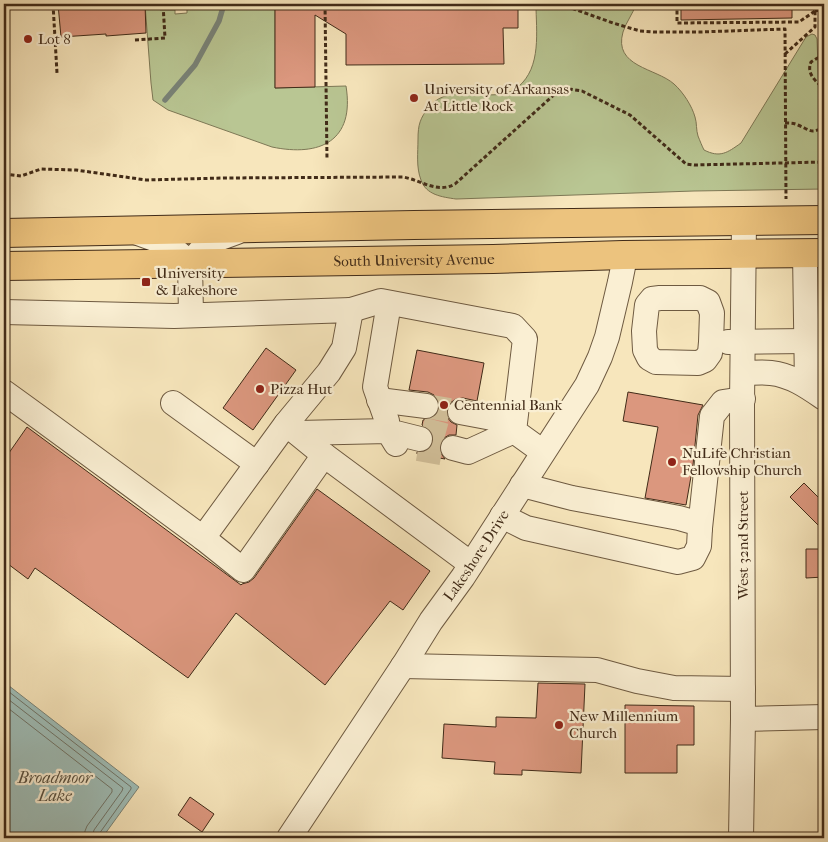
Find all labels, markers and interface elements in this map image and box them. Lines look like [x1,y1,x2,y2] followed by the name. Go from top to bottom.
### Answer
[38,30,71,48] place label: Lot 8
[22,33,34,45] marker: Lot 8
[423,80,569,115] place label: University of Arkansas At Little Rock
[408,92,420,104] marker: University of Arkansas At Little Rock
[333,250,495,270] street label: South University Avenue
[156,264,238,299] place label: University & Lakeshore
[140,276,152,288] marker: University & Lakeshore
[270,380,333,398] place label: Pizza Hut
[254,383,266,395] marker: Pizza Hut
[454,396,562,414] place label: Centennial Bank
[438,399,450,411] marker: Centennial Bank
[682,444,802,479] place label: NuLife Christian Fellowship Church
[666,456,678,468] marker: NuLife Christian Fellowship Church
[734,490,752,600] street label: West 32nd Street
[439,506,513,605] street label: Lakeshore Drive
[569,707,679,742] place label: New Millennium Church
[553,719,565,731] marker: New Millennium Church
[17,768,94,805] water label: Broadmoor Lake

